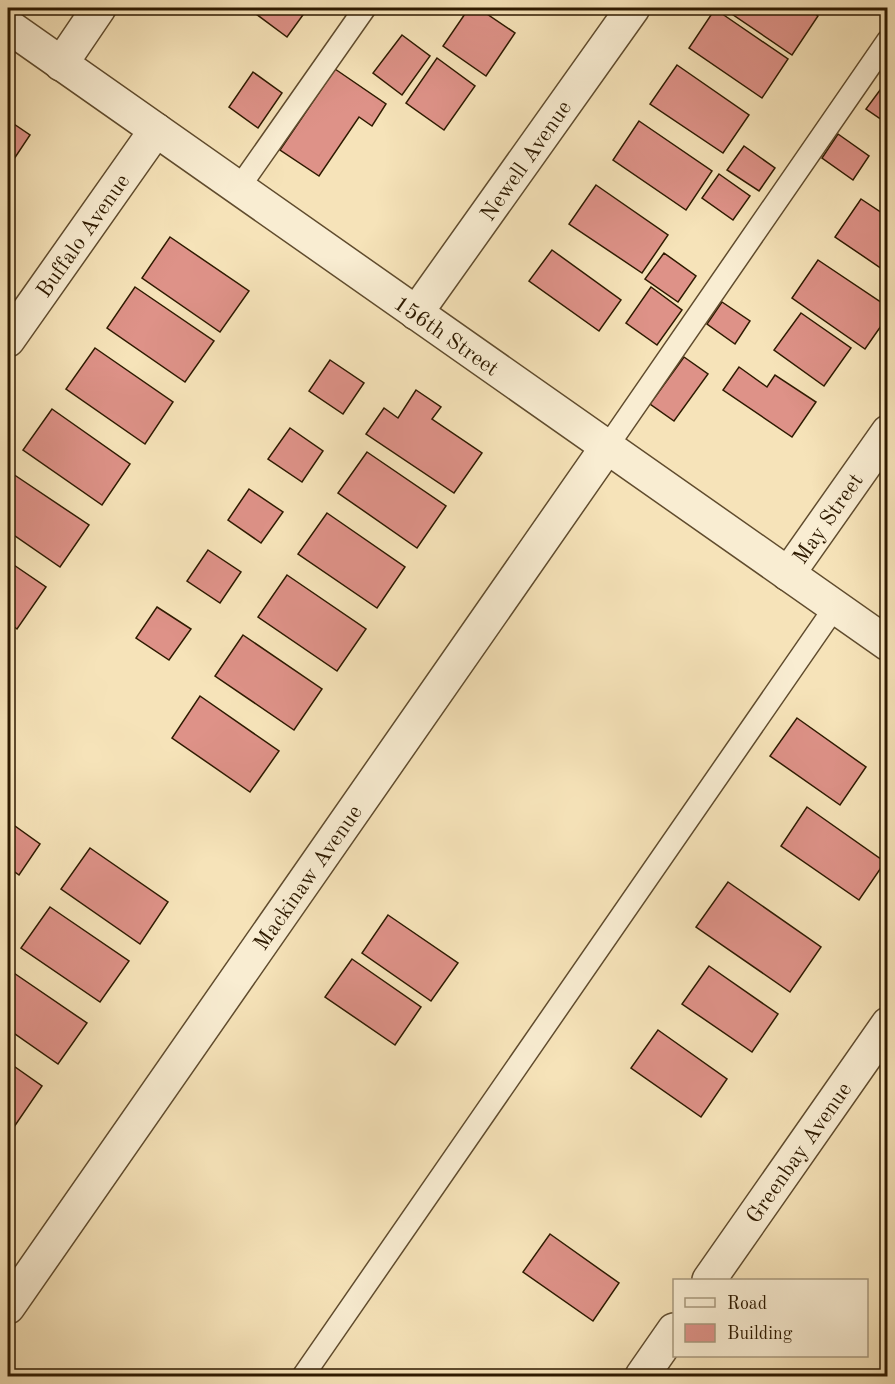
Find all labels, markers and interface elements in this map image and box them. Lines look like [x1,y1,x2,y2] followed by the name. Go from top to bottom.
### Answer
[477,97,576,225] street label: Newell Avenue
[33,170,134,302] street label: Buffalo Avenue
[389,293,502,381] street label: 156th Street
[789,470,868,568] street label: May Street
[250,802,367,955] street label: Mackinaw Avenue
[743,1079,856,1228] street label: Greenbay Avenue
[673,1279,868,1357] legend
[727,1295,767,1313] text: Road
[727,1325,793,1343] text: Building

